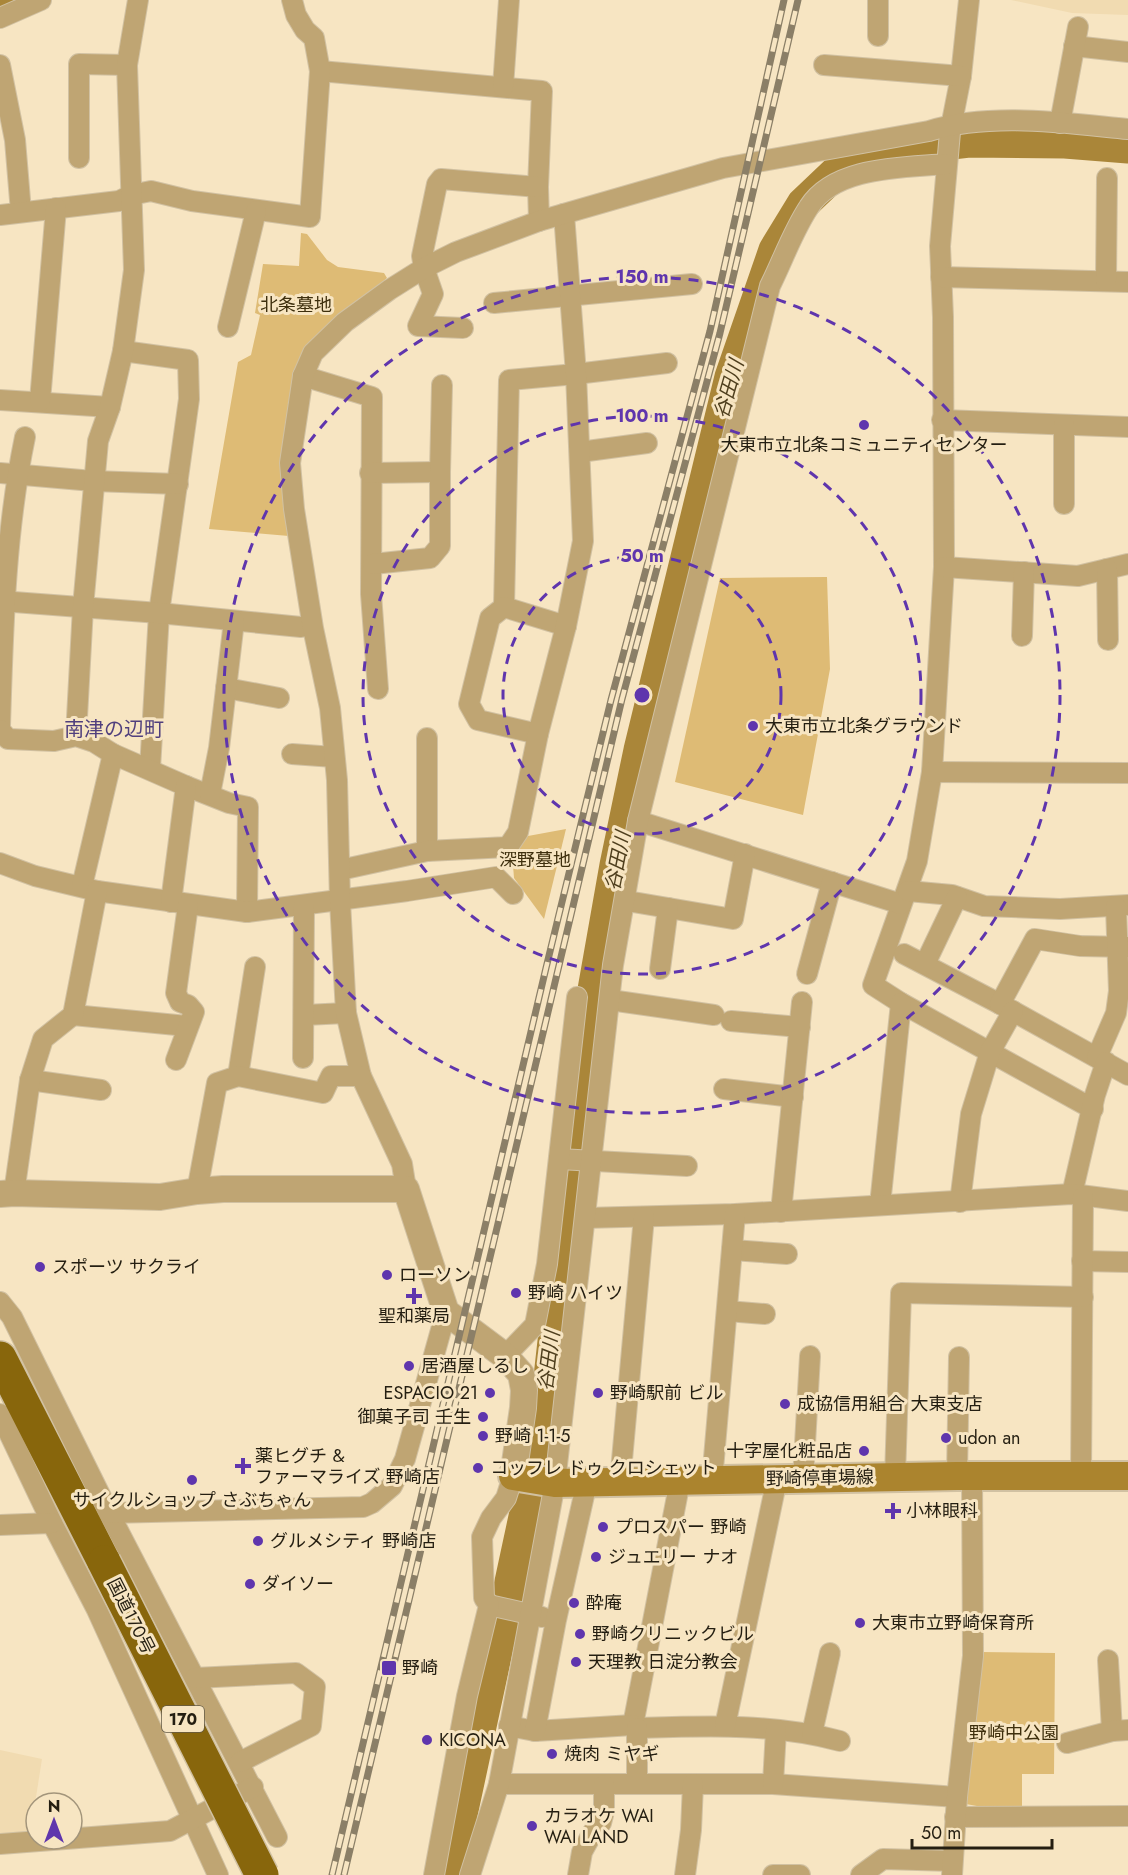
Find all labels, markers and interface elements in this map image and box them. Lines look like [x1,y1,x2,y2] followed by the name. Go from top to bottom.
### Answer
[616,264,668,290] text: 150 m
[260,292,332,318] park label: 北条墓地
[707,354,752,422] water label: 谷田川
[615,403,669,429] text: 100 m
[857,418,871,432] marker: 大東市立北条コミュニティセンター
[721,432,1007,458] place label: 大東市立北条コミュニティセンター
[620,543,664,569] text: 50 m
[632,685,652,705] centre of rings
[765,713,963,739] place label: 大東市立北条グラウンド
[64,715,164,744] district label: 南津の辺町
[746,719,760,733] marker: 大東市立北条グラウンド
[598,827,638,893] water label: 谷田川
[499,847,571,873] park label: 深野墓地
[52,1254,201,1280] place label: スポーツ サクライ
[33,1260,47,1274] marker: スポーツ サクライ
[399,1262,471,1288] place label: ローソン
[380,1268,394,1282] marker: ローソン
[528,1280,623,1306] place label: 野崎 ハイツ
[509,1286,523,1300] marker: 野崎 ハイツ
[407,1289,421,1303] marker: 聖和薬局
[378,1303,450,1329] place label: 聖和薬局
[531,1327,567,1393] water label: 谷田川
[421,1353,529,1379] place label: 居酒屋しるし
[402,1359,416,1373] marker: 居酒屋しるし
[384,1380,478,1406] place label: ESPACIO 21
[610,1380,723,1406] place label: 野崎駅前 ビル
[483,1386,497,1400] marker: ESPACIO 21
[591,1386,605,1400] marker: 野崎駅前 ビル
[797,1391,982,1417] place label: 成協信用組合 大東支店
[778,1397,792,1411] marker: 成協信用組合 大東支店
[358,1404,471,1430] place label: 御菓子司 壬生
[476,1410,490,1424] marker: 御菓子司 壬生
[495,1423,570,1449] place label: 野崎 1-1-5
[958,1425,1021,1451] place label: udon an
[476,1429,490,1443] marker: 野崎 1-1-5
[939,1431,953,1445] marker: udon an
[726,1438,852,1464] place label: 十字屋化粧品店
[255,1443,440,1490] place label: 薬ヒグチ & ファーマライズ 野崎店
[857,1444,871,1458] marker: 十字屋化粧品店
[490,1455,717,1481] place label: コッフレ ドゥ クロシェット
[236,1459,250,1473] marker: 薬ヒグチ & ファーマライズ 野崎店
[471,1461,485,1475] marker: コッフレ ドゥ クロシェット
[766,1464,874,1492] street label: 野崎停車場線
[185,1473,199,1487] marker: サイクルショップ さぶちゃん
[73,1487,311,1513] place label: サイクルショップ さぶちゃん
[906,1498,978,1524] place label: 小林眼科
[884,1502,902,1520] marker: 小林眼科
[615,1514,746,1540] place label: プロスパー 野崎
[596,1520,610,1534] marker: プロスパー 野崎
[270,1528,436,1554] place label: グルメシティ 野崎店
[251,1534,265,1548] marker: グルメシティ 野崎店
[608,1544,738,1570] place label: ジュエリー ナオ
[589,1550,603,1564] marker: ジュエリー ナオ
[262,1571,334,1597] place label: ダイソー
[101,1573,161,1659] street label: 国道170号
[243,1577,257,1591] marker: ダイソー
[586,1590,622,1616] place label: 酔庵
[567,1596,581,1610] marker: 酔庵
[872,1610,1034,1636] place label: 大東市立野崎保育所
[853,1616,867,1630] marker: 大東市立野崎保育所
[592,1621,754,1647] place label: 野崎クリニックビル
[573,1627,587,1641] marker: 野崎クリニックビル
[588,1649,737,1675] place label: 天理教 日淀分教会
[402,1655,438,1681] place label: 野崎
[569,1655,583,1669] marker: 天理教 日淀分教会
[380,1659,398,1677] marker: 野崎
[162,1706,204,1732] road number: 170
[969,1720,1059,1746] park label: 野崎中公園
[439,1727,506,1753] place label: KICONA
[420,1733,434,1747] marker: KICONA
[564,1741,659,1767] place label: 焼肉 ミヤギ
[545,1747,559,1761] marker: 焼肉 ミヤギ
[24,1791,84,1851] north arrow
[48,1795,60,1818] text: N
[544,1803,654,1850] place label: カラオケ WAI WAI LAND
[912,1812,1052,1850] scale bar
[525,1819,539,1833] marker: カラオケ WAI WAI LAND
[921,1820,961,1846] text: 50 m

